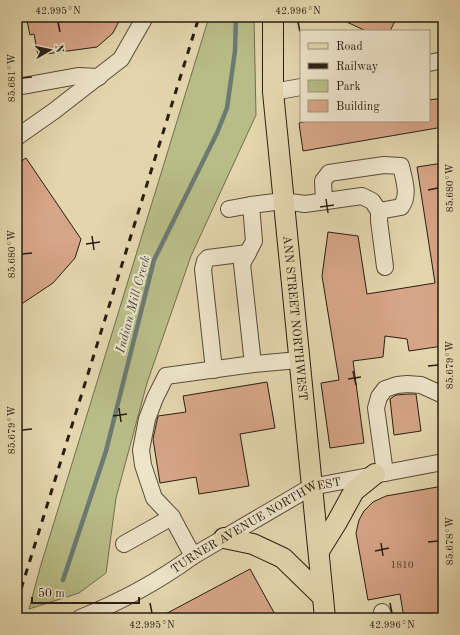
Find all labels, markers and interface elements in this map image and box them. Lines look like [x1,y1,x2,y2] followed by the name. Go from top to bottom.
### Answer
[35,6,81,16] text: 42.995°N
[275,6,321,16] text: 42.996°N
[30,30,70,70] north arrow
[300,30,430,122] legend
[336,41,363,53] text: Road
[52,44,65,54] text: N
[7,54,17,102] text: 85.681°W
[336,61,379,73] text: Railway
[336,81,361,93] text: Park
[336,101,380,113] text: Building
[445,164,455,212] text: 85.680°W
[7,230,17,278] text: 85.680°W
[280,235,308,401] street label: ANN STREET NORTHWEST
[114,254,153,356] water label: Indian Mill Creek
[445,341,455,389] text: 85.679°W
[7,406,17,454] text: 85.679°W
[169,476,342,576] street label: TURNER AVENUE NORTHWEST
[445,517,455,565] text: 85.678°W
[390,560,414,570] house number: 1810
[32,579,139,605] scale bar
[38,587,65,600] text: 50 m
[129,620,175,630] text: 42.995°N
[369,620,415,630] text: 42.996°N

